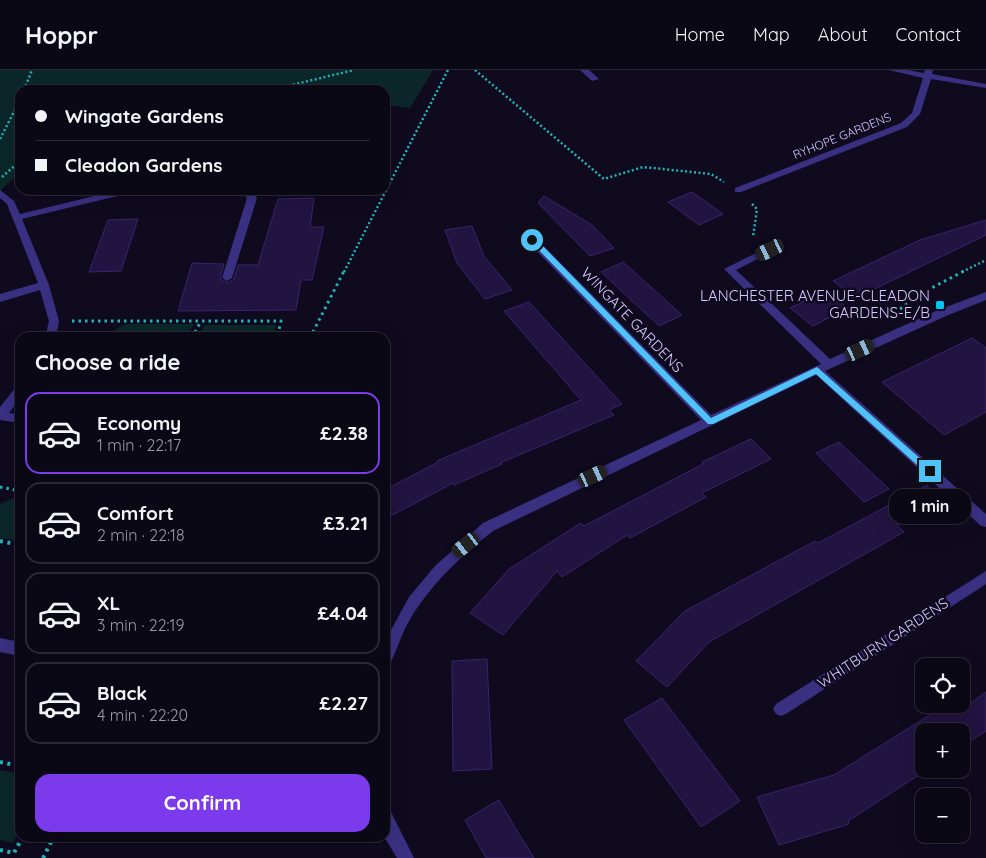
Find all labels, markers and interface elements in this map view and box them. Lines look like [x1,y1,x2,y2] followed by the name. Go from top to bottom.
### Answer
[25,20,98,50] text: Hoppr
[675,23,725,46] text: Home
[753,23,790,46] text: Map
[818,23,868,46] text: About
[896,23,961,46] text: Contact
[65,104,224,128] text: Wingate Gardens
[790,109,893,162] street label: RYHOPE GARDENS
[65,153,222,177] text: Cleadon Gardens
[521,229,543,251] route start
[753,237,786,263] car
[577,263,687,376] street label: WINGATE GARDENS
[700,286,930,322] place label: LANCHESTER AVENUE-CLEADON GARDENS-E/B
[934,299,946,311] marker: LANCHESTER AVENUE-CLEADON GARDENS-E/B
[843,337,876,363] car
[35,348,180,376] text: Choose a ride
[37,411,82,456] icon: car
[97,411,181,435] text: Economy
[320,421,368,445] text: £2.38
[97,435,181,455] text: 1 min · 22:17
[919,460,941,482] route end
[576,463,609,489] car
[889,488,971,524] callout: 1 min
[911,496,949,516] text: 1 min
[37,501,82,546] icon: car
[97,501,174,525] text: Comfort
[323,511,368,535] text: £3.21
[97,525,185,545] text: 2 min · 22:18
[449,530,482,560] car
[37,591,82,636] icon: car
[97,591,120,615] text: XL
[814,593,952,692] street label: WHITBURN GARDENS
[317,601,368,625] text: £4.04
[97,615,184,635] text: 3 min · 22:19
[915,658,970,843] map controls
[915,658,970,713] button: locate
[37,681,82,726] icon: car
[97,681,147,705] text: Black
[319,691,368,715] text: £2.27
[97,705,188,725] text: 4 min · 22:20
[915,723,970,778] button: +
[35,774,370,832] button: Confirm
[915,788,970,843] button: −

